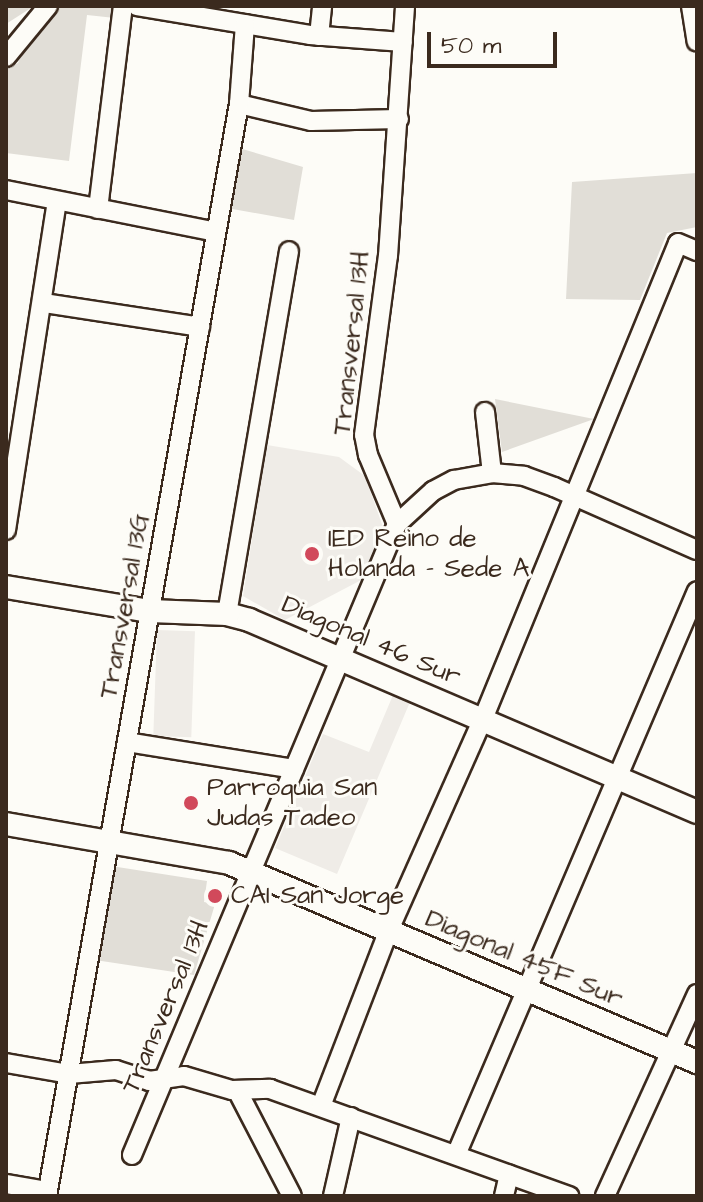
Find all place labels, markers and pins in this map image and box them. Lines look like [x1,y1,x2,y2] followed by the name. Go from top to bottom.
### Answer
[328,523,529,584] place label: IED Reino de Holanda - Sede A
[303,545,321,563] marker: IED Reino de Holanda - Sede A
[207,772,377,834] place label: Parroquia San Judas Tadeo
[182,794,200,812] marker: Parroquia San Judas Tadeo
[231,880,404,912] place label: CAI San Jorge
[206,887,224,905] marker: CAI San Jorge

